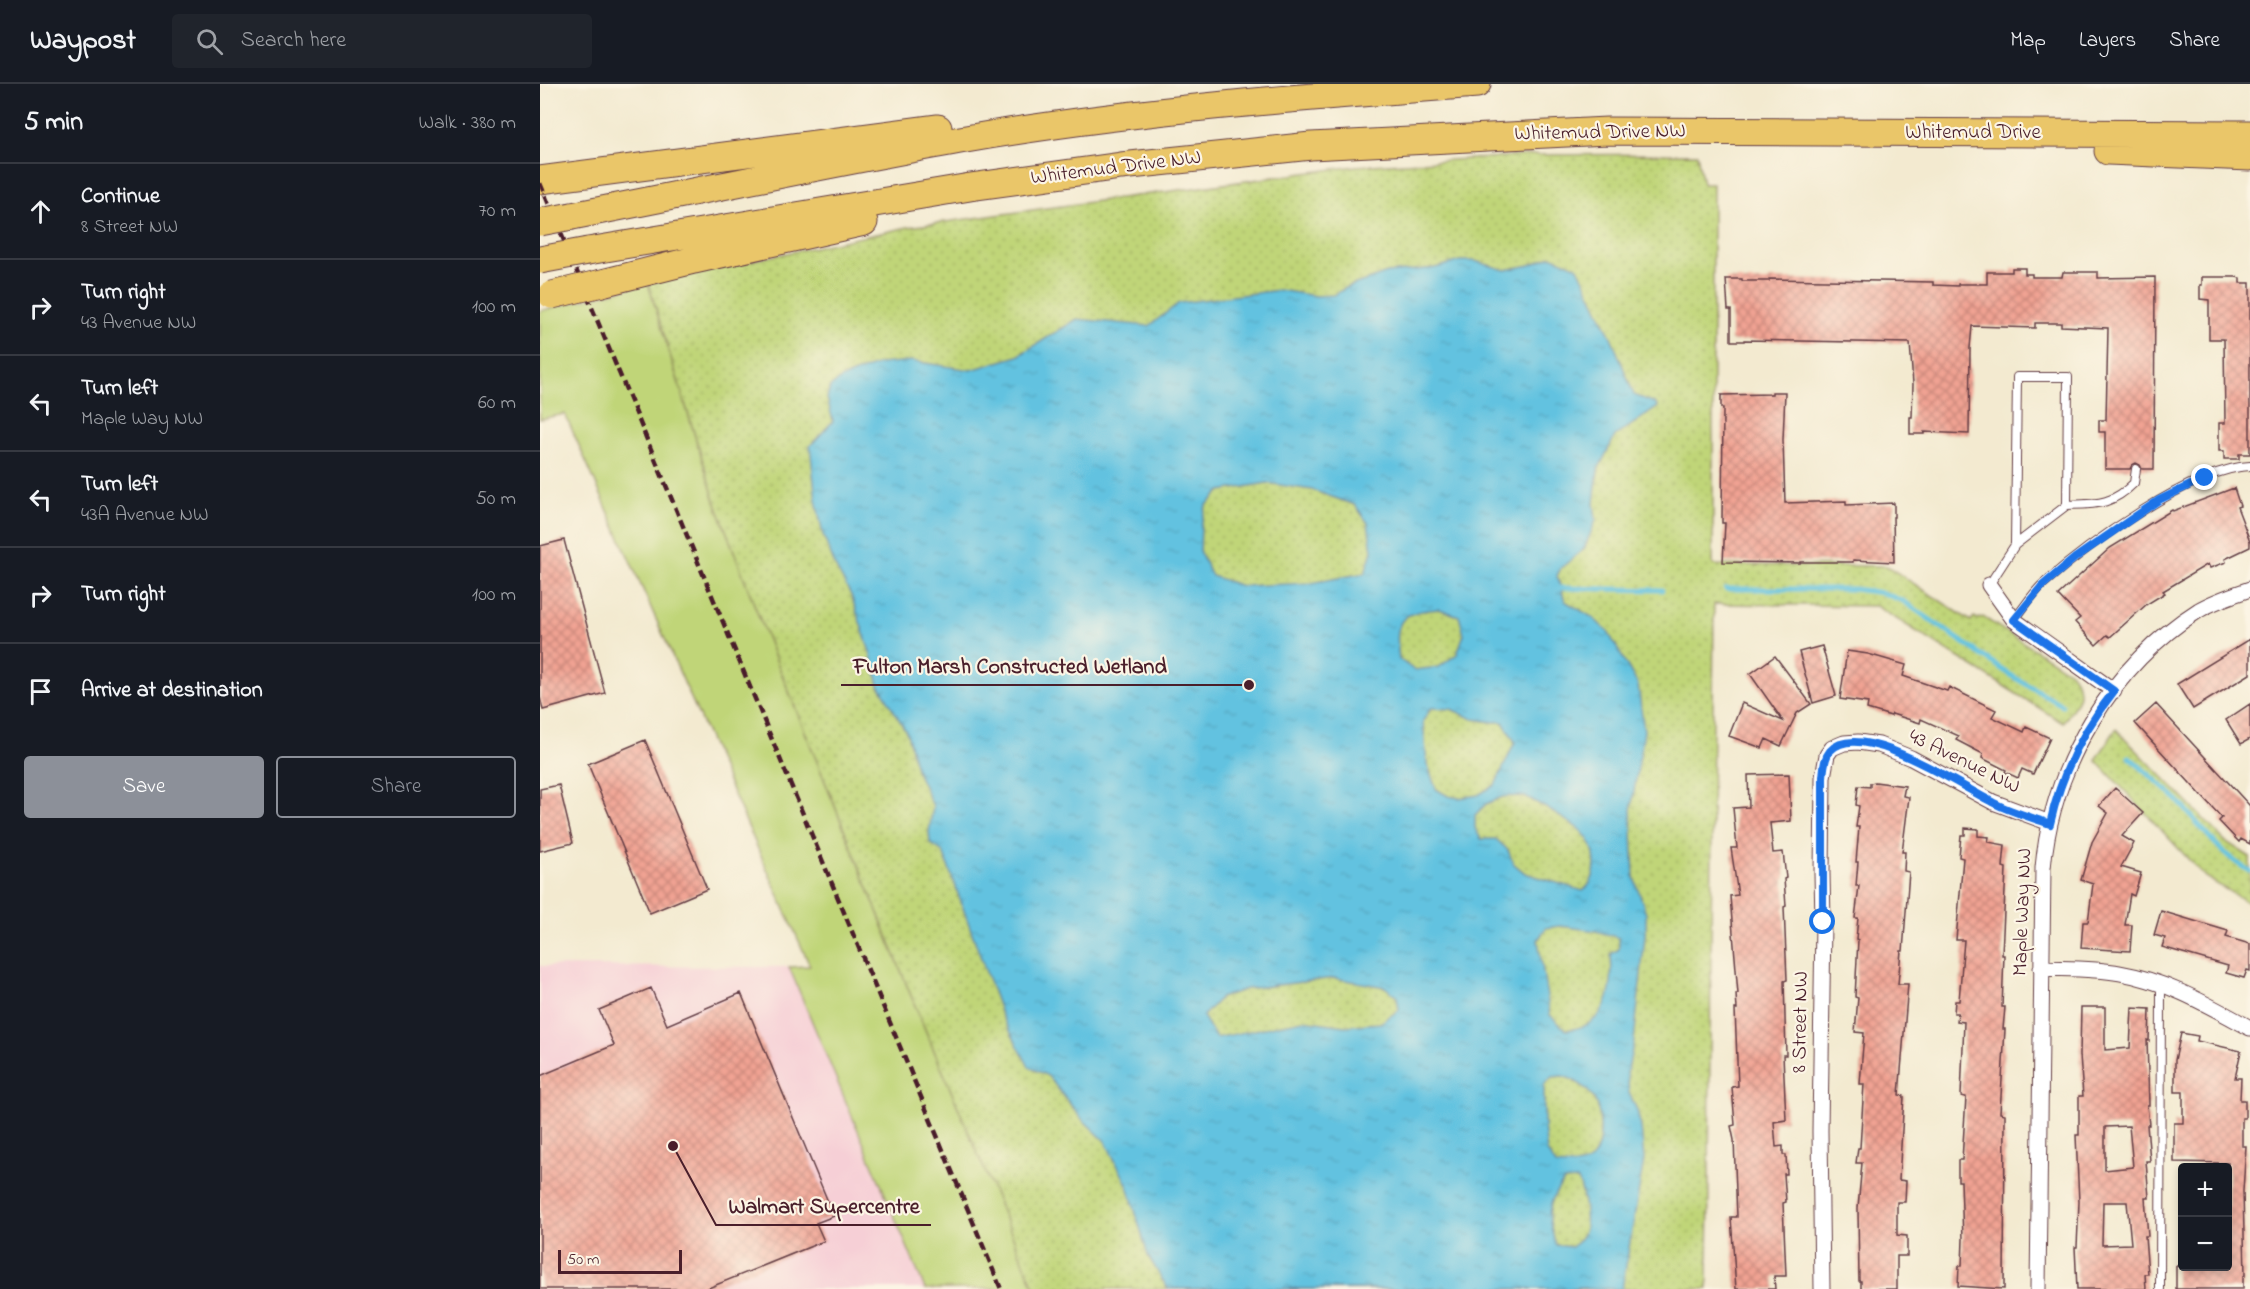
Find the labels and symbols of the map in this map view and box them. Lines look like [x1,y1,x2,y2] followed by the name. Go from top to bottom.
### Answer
[1514,117,1686,149] street label: Whitemud Drive NW
[1905,118,2041,148] street label: Whitemud Drive
[1029,143,1203,193] street label: Whitemud Drive NW
[2191,464,2217,490] route end
[841,645,1178,685] callout: Fulton Marsh Constructed Wetland
[852,652,1167,684] text: Fulton Marsh Constructed Wetland
[1903,722,2025,802] street label: 43 Avenue NW
[2006,847,2042,977] street label: Maple Way NW
[1809,908,1835,934] route start
[1785,971,1817,1073] street label: 8 Street NW
[716,1185,931,1225] callout: Walmart Supercentre
[728,1192,921,1224] text: Walmart Supercentre
[558,1247,682,1274] scale bar

